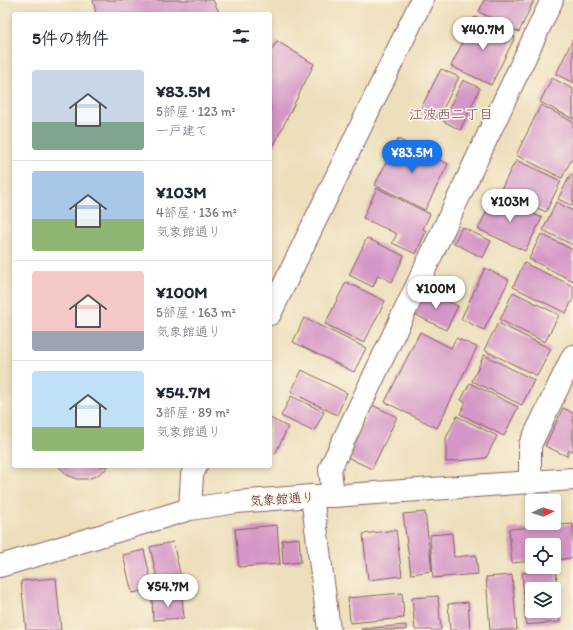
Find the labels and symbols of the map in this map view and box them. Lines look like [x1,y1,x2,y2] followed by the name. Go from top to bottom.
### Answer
[450,17,516,51] pin: ¥40.7M
[409,106,493,123] district label: 江波西二丁目
[379,140,445,174] pin: ¥83.5M
[482,189,538,223] pin: ¥103M
[408,276,464,310] pin: ¥100M
[249,489,315,509] street label: 気象館通り
[525,494,561,530] north arrow
[135,574,201,608] pin: ¥54.7M

